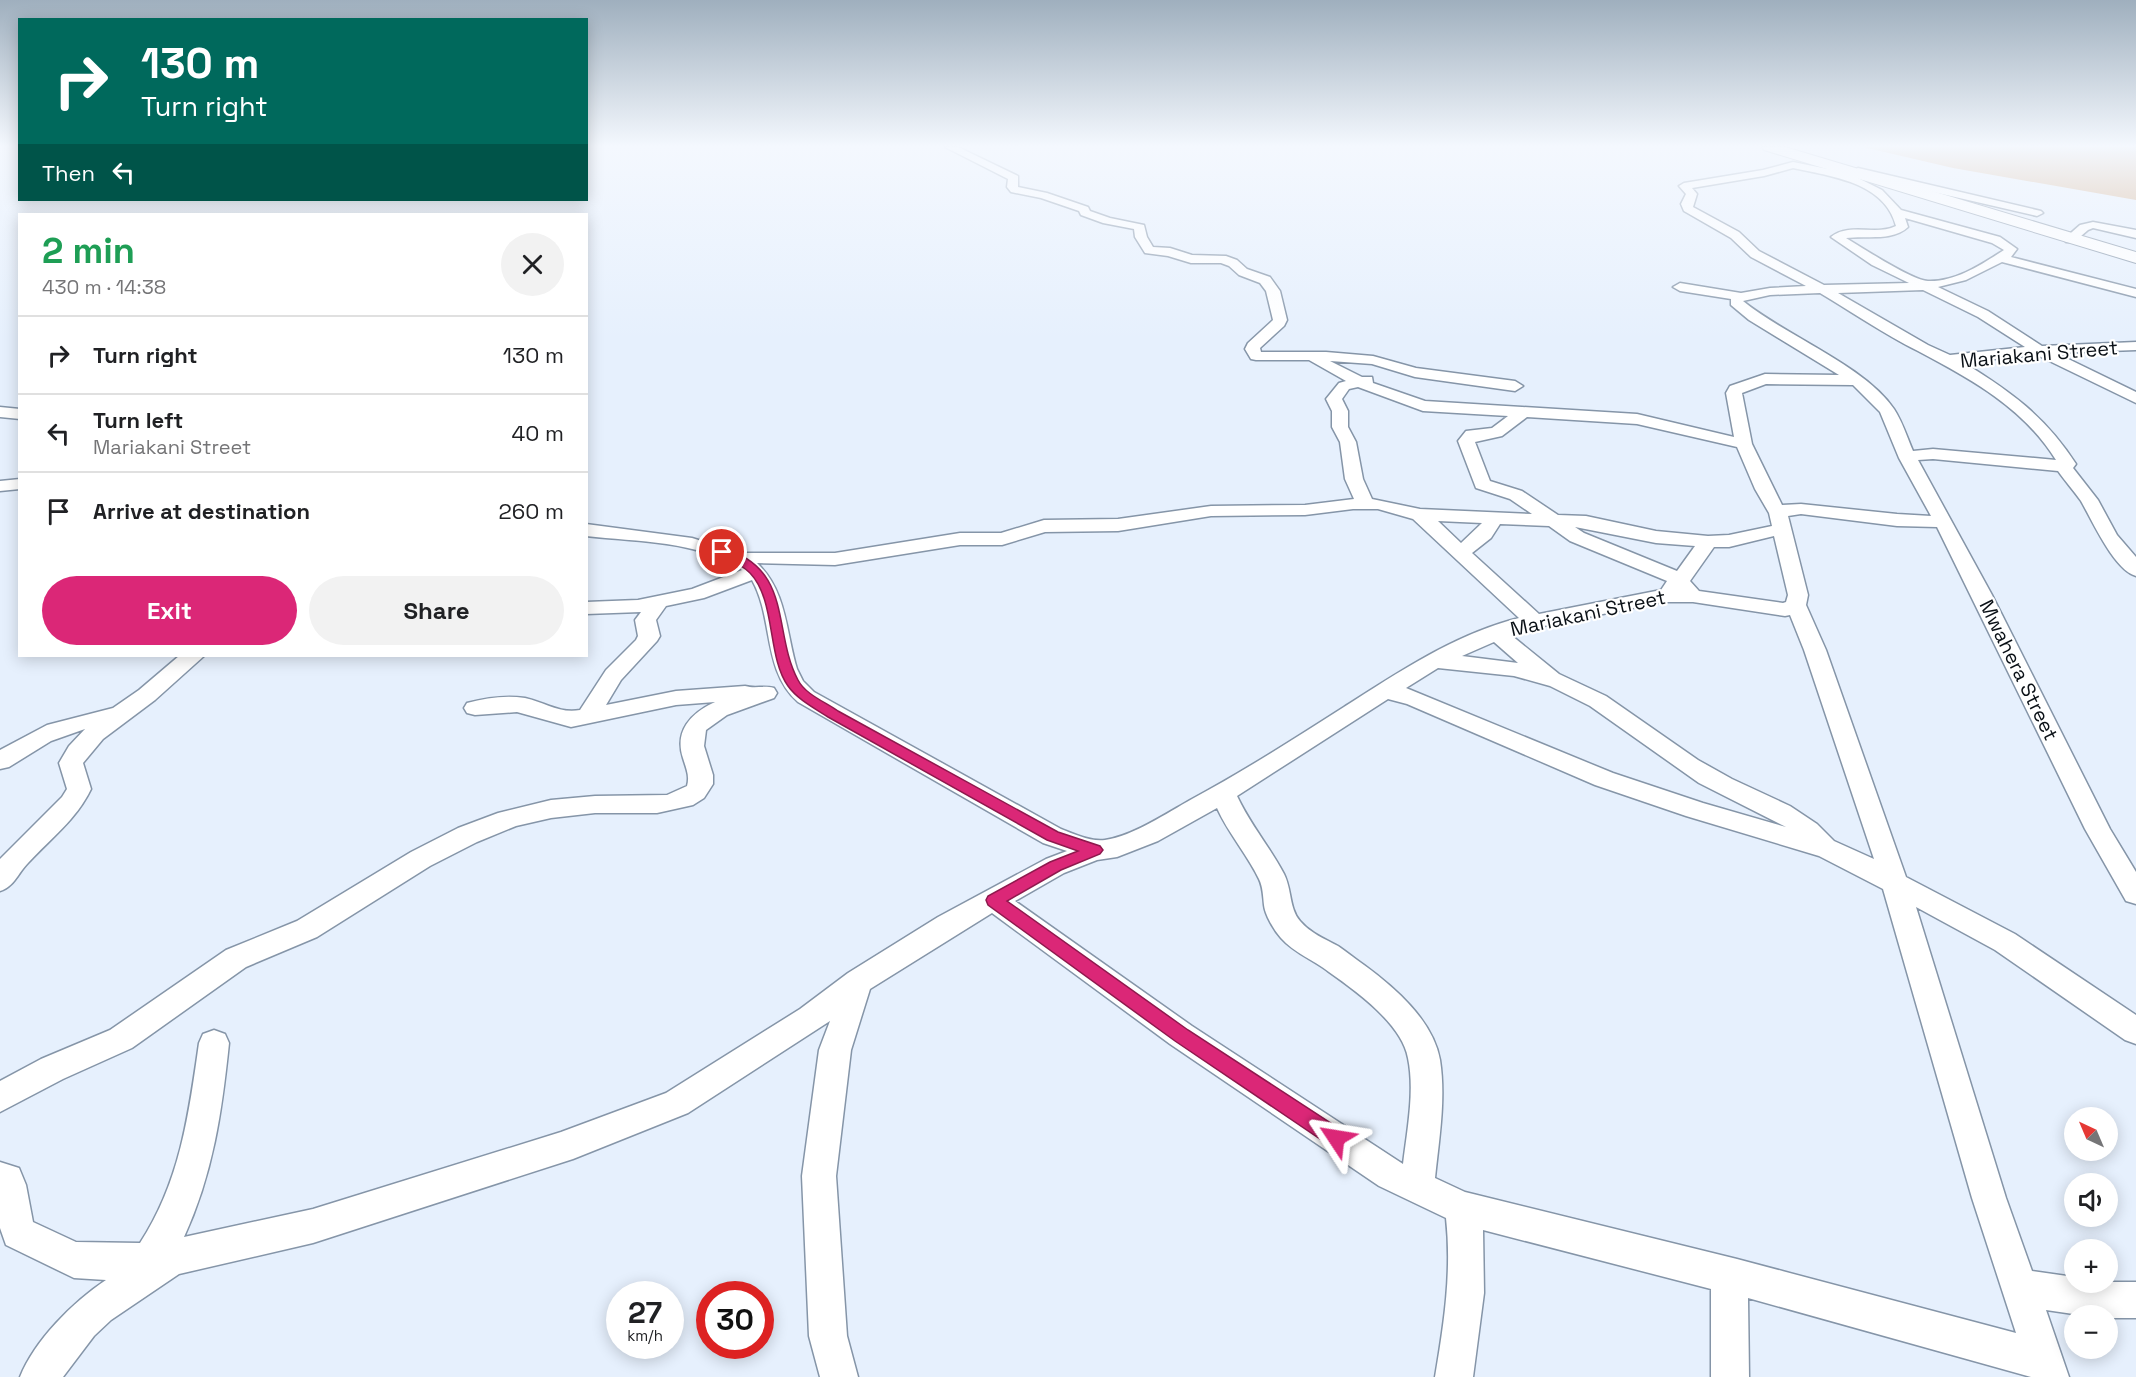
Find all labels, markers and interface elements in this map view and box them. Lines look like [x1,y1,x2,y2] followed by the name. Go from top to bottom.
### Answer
[141,37,259,90] text: 130 m
[42,42,120,120] icon: right
[141,89,268,124] text: Turn right
[107,156,140,189] icon: left
[42,159,95,187] text: Then
[42,228,135,274] text: 2 min
[501,233,564,296] button: close
[42,274,166,300] text: 430 m · 14:38
[1959,334,2119,374] street label: Mariakani Street
[42,339,75,372] icon: right
[93,341,198,369] text: Turn right
[503,341,564,369] text: 130 m
[93,406,183,434] text: Turn left
[42,417,75,450] icon: left
[512,419,564,447] text: 40 m
[93,434,251,460] text: Mariakani Street
[42,495,75,528] icon: arrive
[93,497,310,525] text: Arrive at destination
[499,497,564,525] text: 260 m
[696,526,747,577] pin
[705,535,738,568] icon: arrive
[42,576,297,645] button: Exit
[309,576,564,645] button: Share
[1508,584,1668,642] street label: Mariakani Street
[1974,595,2064,745] street label: Mwahera Street
[1304,1106,1368,1170] position arrow
[2064,1107,2118,1161] north arrow
[2064,1107,2118,1359] map controls
[2064,1173,2118,1227] button: sound
[2064,1239,2118,1293] button: +
[696,1281,774,1359] speed limit sign: 30
[628,1293,662,1332] text: 27
[2064,1305,2118,1359] button: −
[627,1326,663,1345] text: km/h

